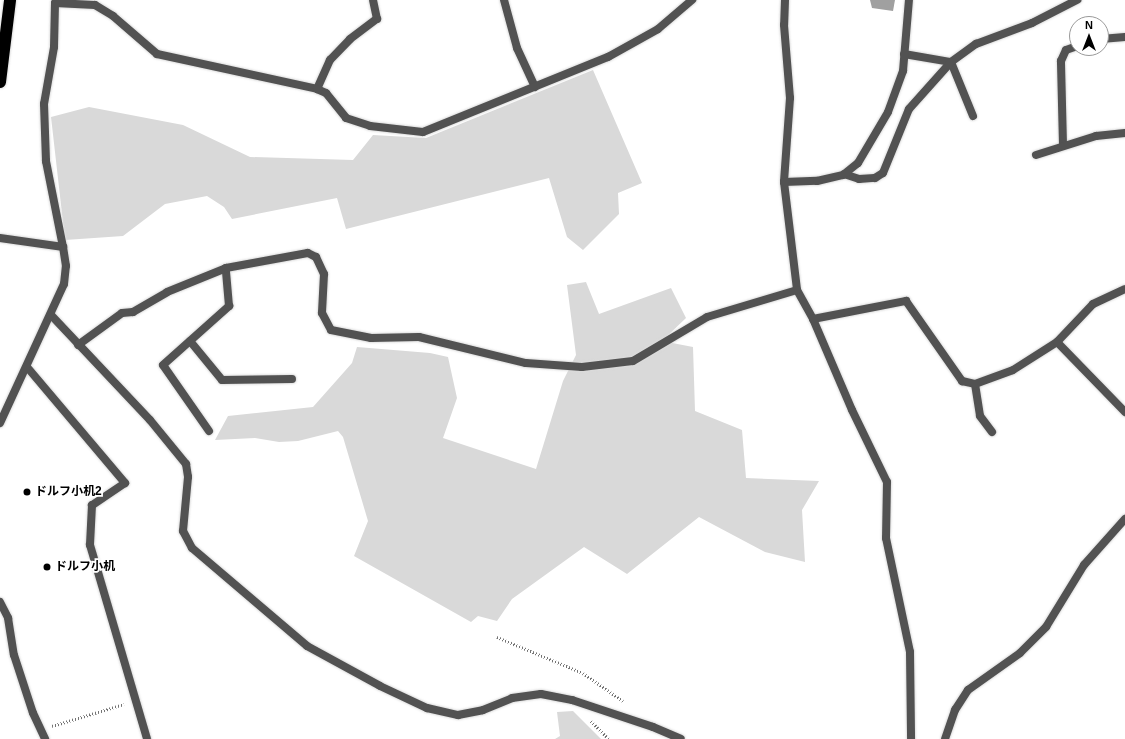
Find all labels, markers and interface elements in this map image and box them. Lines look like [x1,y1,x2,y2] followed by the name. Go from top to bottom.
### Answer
[1069,16,1109,56] north arrow
[1085,19,1093,31] text: N
[35,485,102,499] place label: ドルフ小机2
[22,487,32,497] marker: ドルフ小机2
[55,560,115,574] place label: ドルフ小机
[42,562,52,572] marker: ドルフ小机

